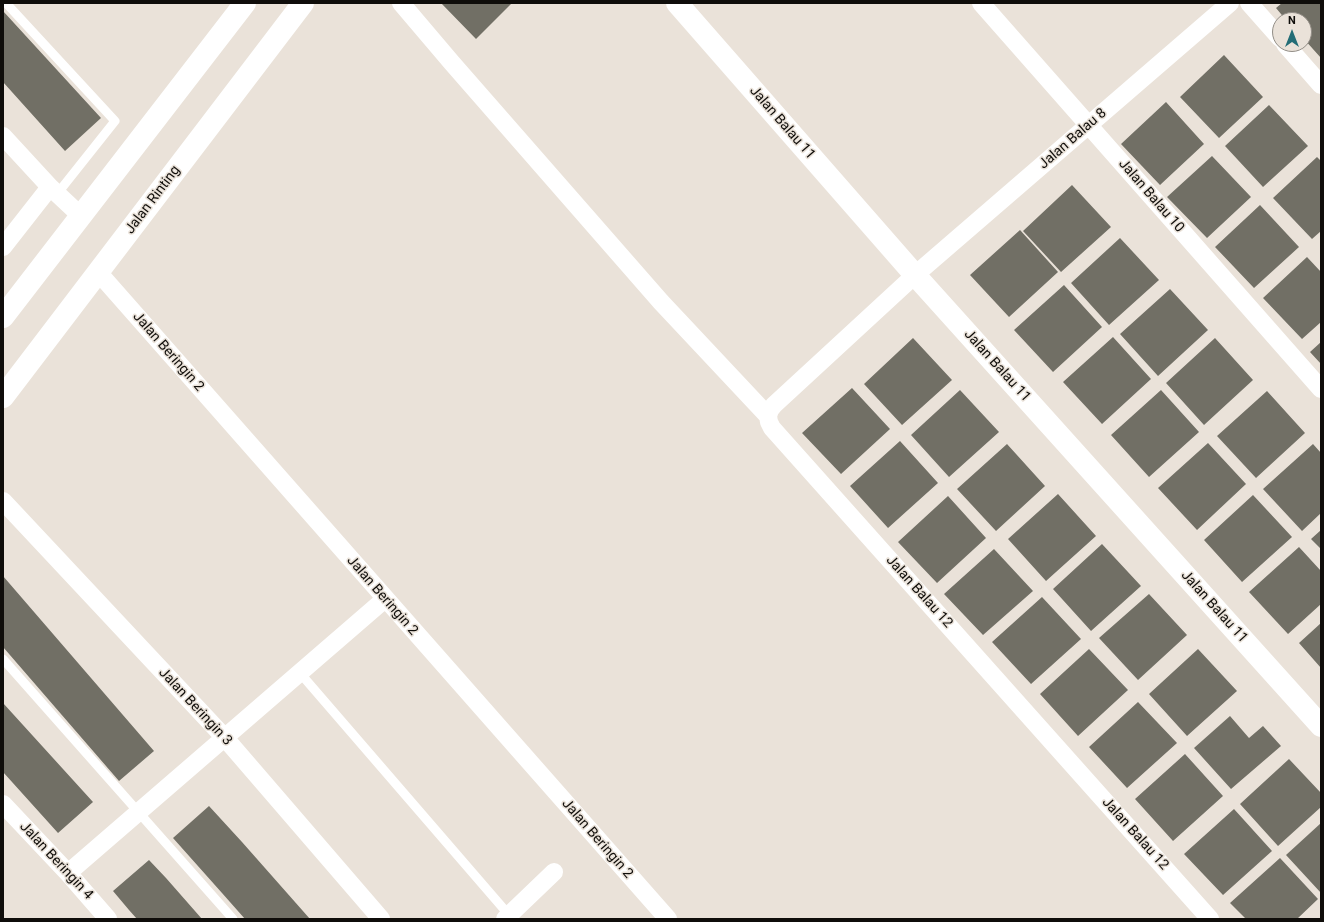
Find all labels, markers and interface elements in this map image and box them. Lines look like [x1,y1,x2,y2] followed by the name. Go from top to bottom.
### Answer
[1272,12,1312,52] north arrow
[1288,14,1296,27] text: N
[746,83,818,163] street label: Jalan Balau 11
[1036,105,1110,173] street label: Jalan Balau 8
[1115,156,1187,236] street label: Jalan Balau 10
[122,163,184,237] street label: Jalan Rinting
[129,309,207,395] street label: Jalan Beringin 2
[960,326,1034,406] street label: Jalan Balau 11
[882,552,956,632] street label: Jalan Balau 12
[343,553,421,639] street label: Jalan Beringin 2
[1177,567,1251,647] street label: Jalan Balau 11
[155,665,235,749] street label: Jalan Beringin 3
[1098,794,1172,874] street label: Jalan Balau 12
[558,796,636,882] street label: Jalan Beringin 2
[16,819,96,903] street label: Jalan Beringin 4

